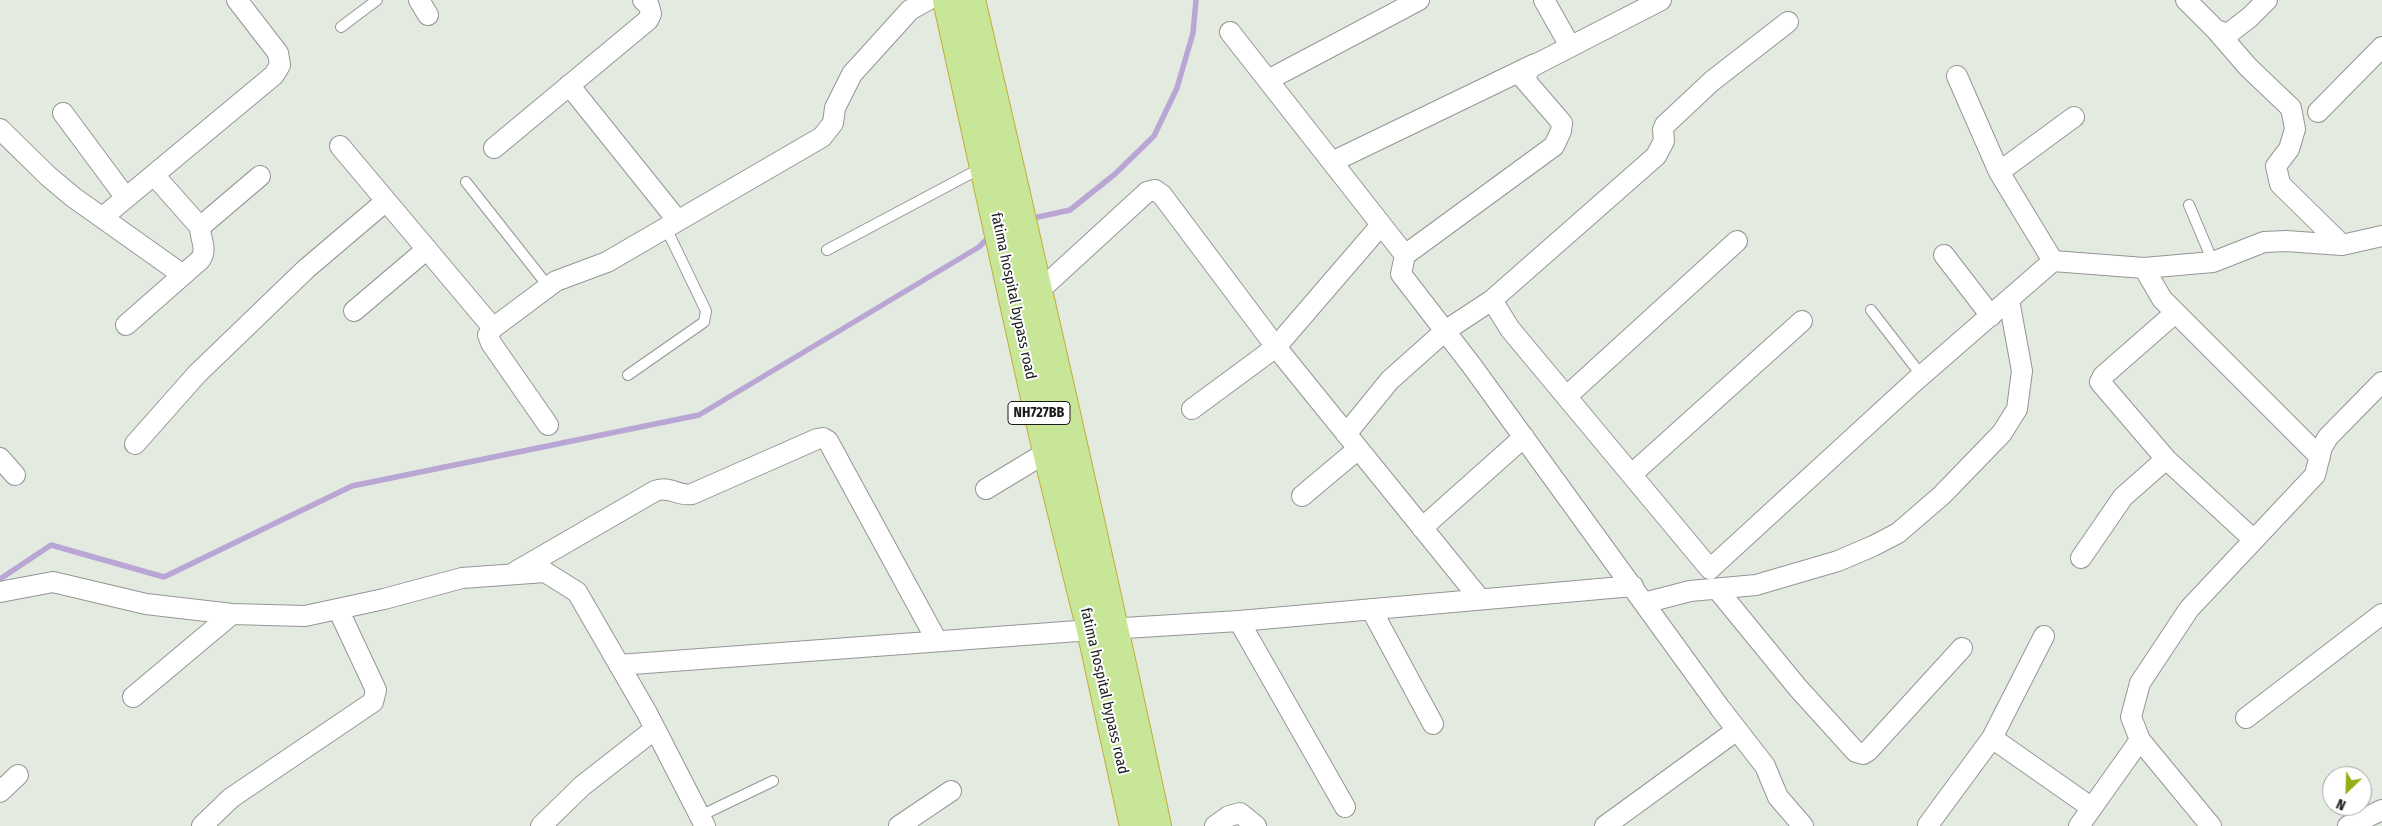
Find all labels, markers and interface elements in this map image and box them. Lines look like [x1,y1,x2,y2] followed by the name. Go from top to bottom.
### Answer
[987,211,1039,381] street label: fatima hospital bypass road
[1008,402,1070,424] road number: NH727BB
[1076,606,1132,776] street label: fatima hospital bypass road
[2322,766,2372,816] north arrow
[2334,795,2348,814] text: N

